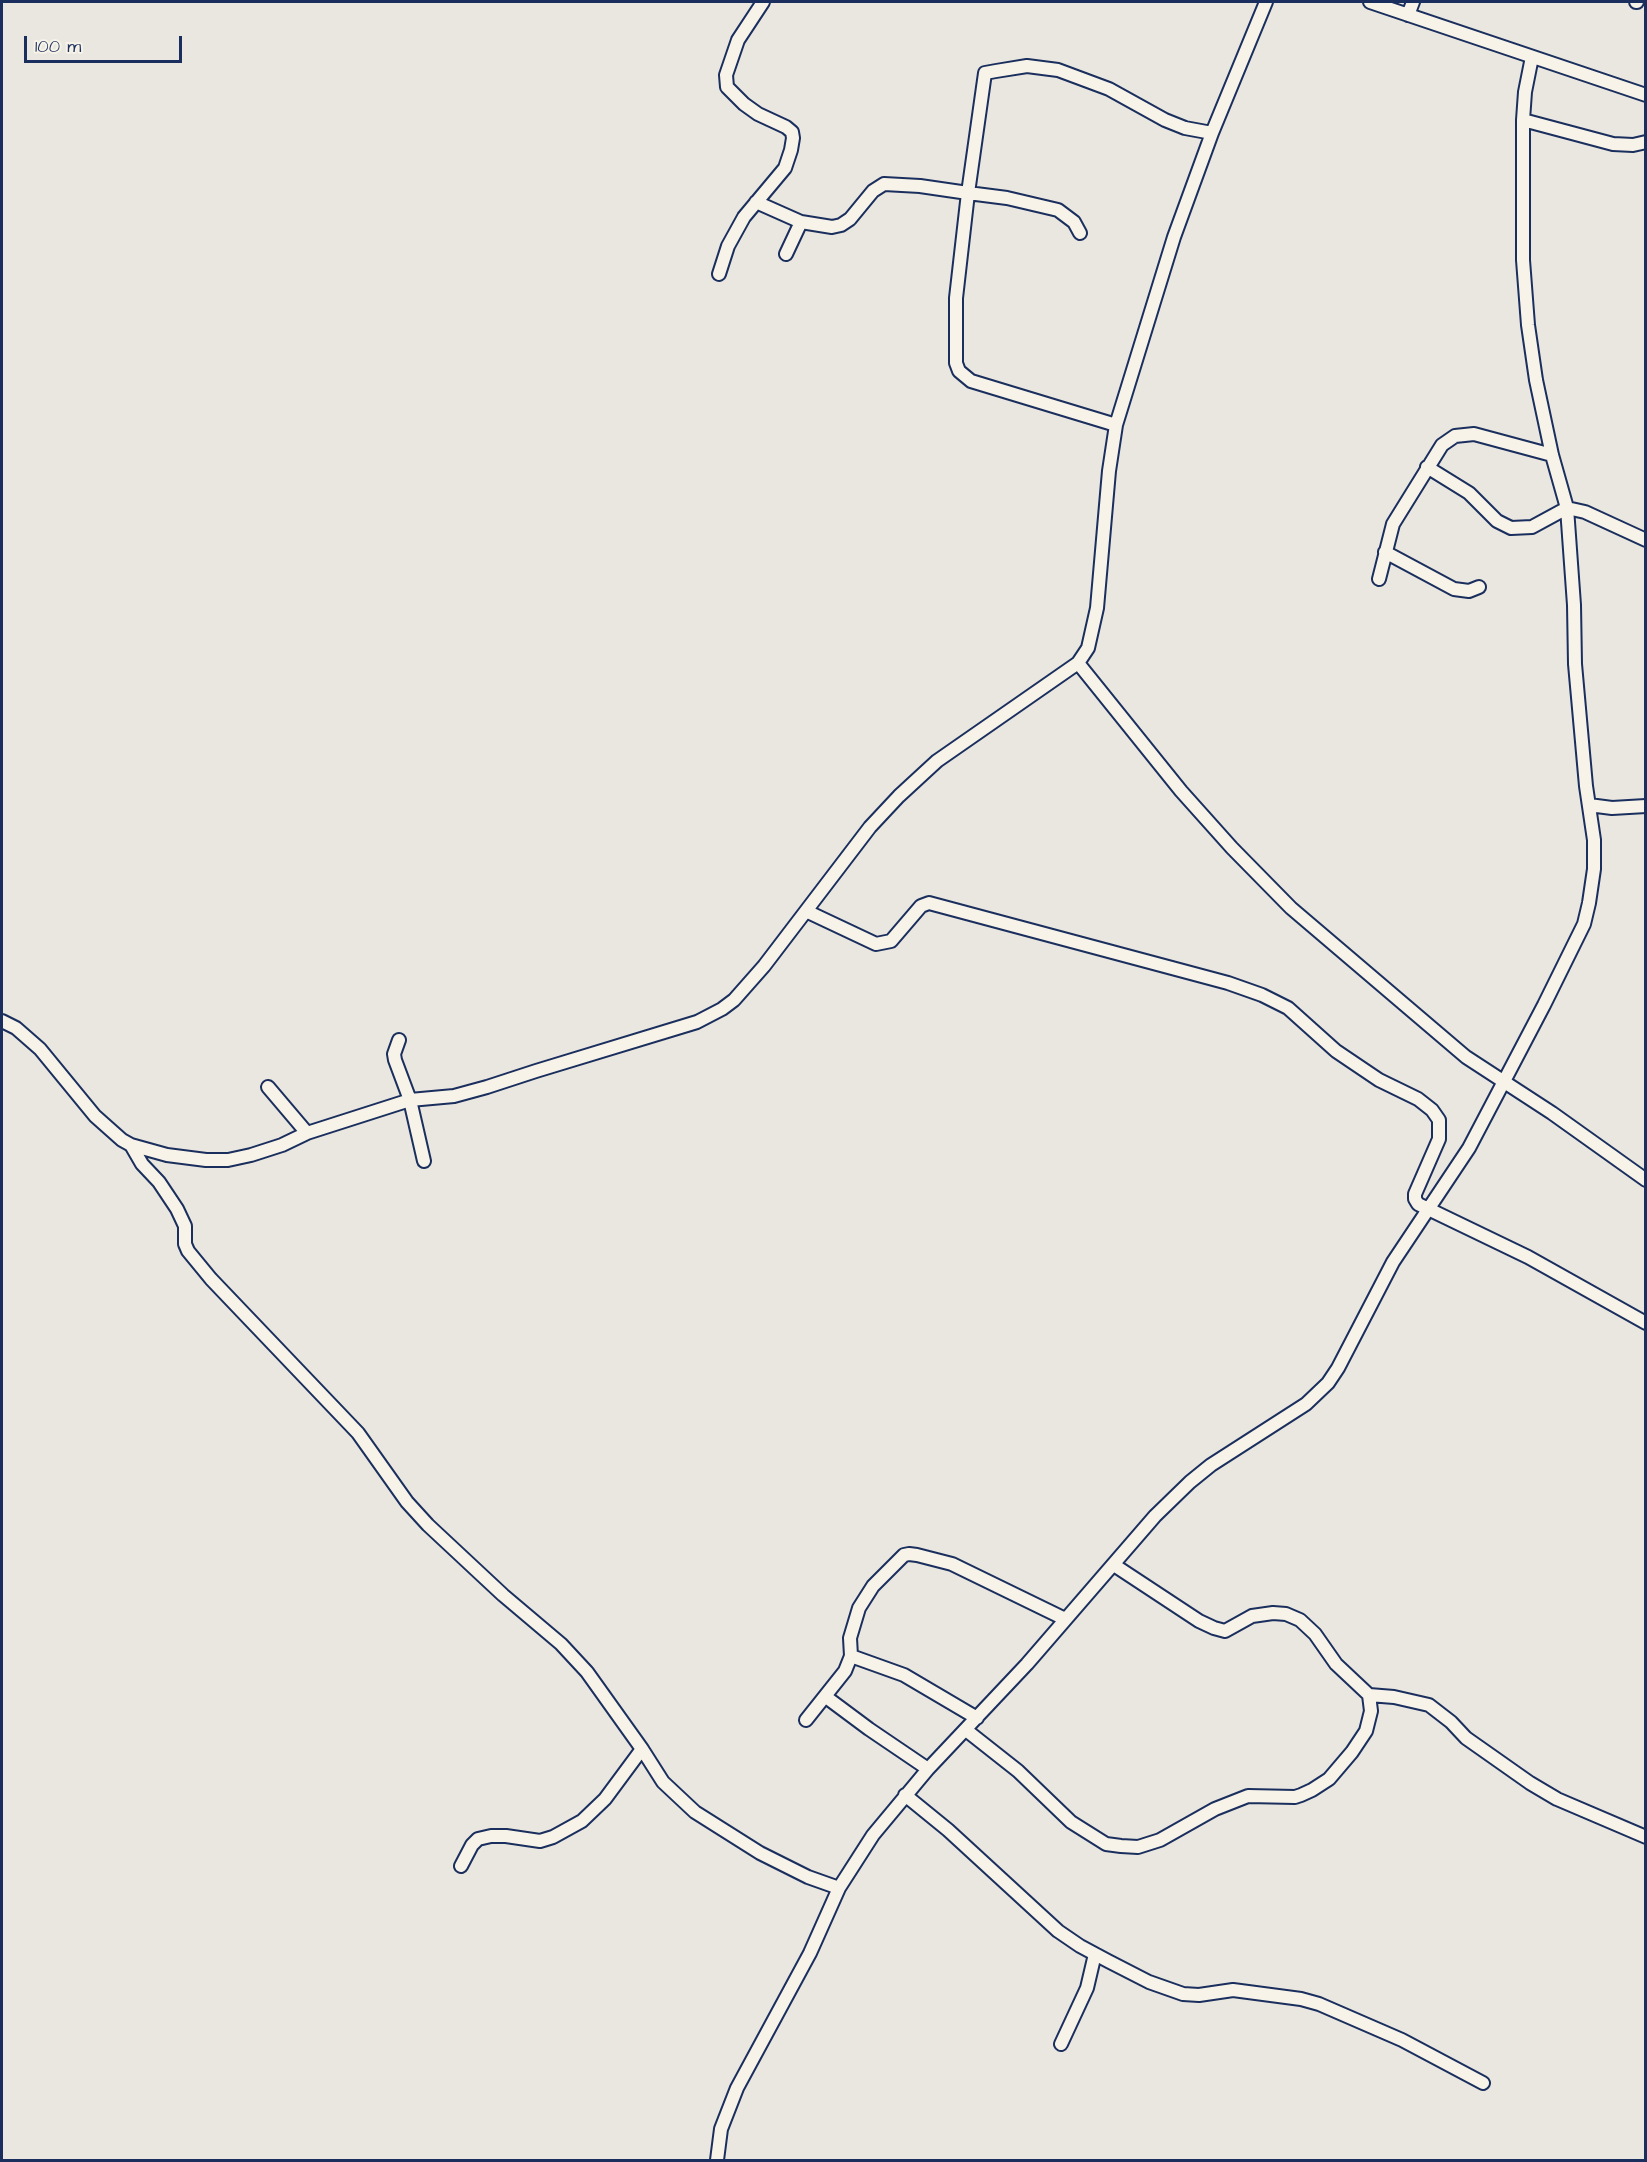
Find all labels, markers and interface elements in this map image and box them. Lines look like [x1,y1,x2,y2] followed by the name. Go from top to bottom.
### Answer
[27,24,184,62] scale bar
[35,34,81,59] text: 100 m

